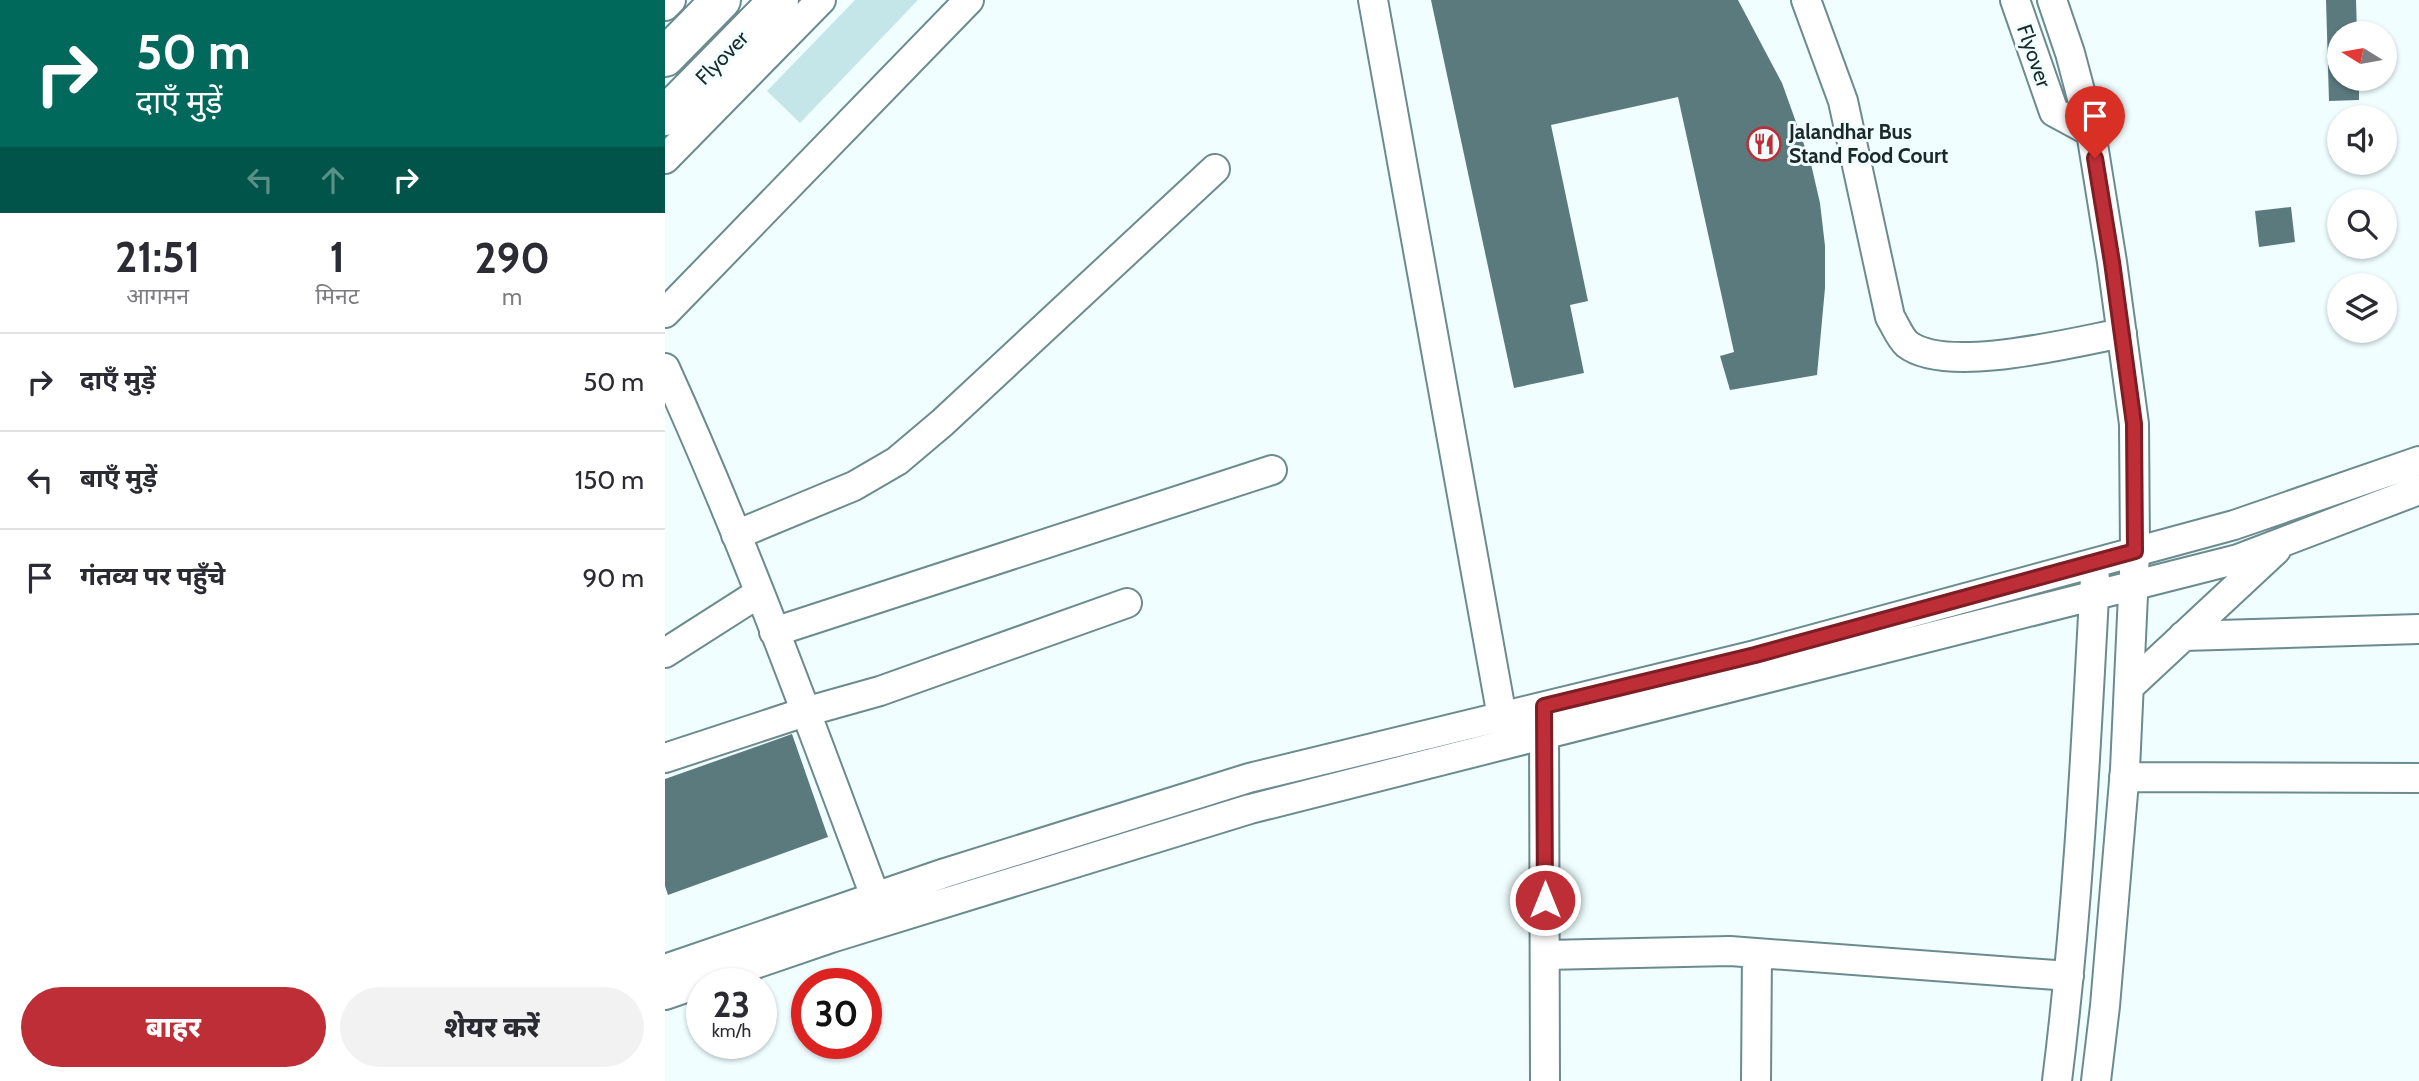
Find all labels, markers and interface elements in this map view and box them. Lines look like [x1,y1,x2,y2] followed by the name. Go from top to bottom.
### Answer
[2012,21,2057,91] street label: Flyover
[2327,21,2397,91] north arrow
[2327,21,2397,343] map controls
[136,22,251,81] text: 50 m
[690,25,753,90] street label: Flyover
[21,28,112,119] icon: right
[136,82,222,121] text: दाएँ मुड़ें
[2065,86,2125,158] pin
[2076,97,2114,135] icon: arrive
[2327,105,2397,175] button: sound
[1788,119,1948,168] place label: Jalandhar Bus Stand Food Court
[1745,125,1783,163] restaurant icon: Jalandhar Bus Stand Food Court
[241,161,279,199] icon: left
[314,161,352,199] icon: ahead
[387,161,425,199] icon: right
[2327,189,2397,259] button: search
[115,231,200,283] text: 21:51
[330,231,345,283] text: 1
[474,232,550,284] text: 290
[2327,273,2397,343] button: layers
[126,282,189,310] text: आगमन
[315,282,359,310] text: मिनट
[502,283,522,311] text: m
[21,363,59,401] icon: right
[80,364,156,396] text: दाएँ मुड़ें
[583,366,644,398] text: 50 m
[21,461,59,499] icon: left
[80,462,157,494] text: बाएँ मुड़ें
[575,464,644,496] text: 150 m
[21,559,59,597] icon: arrive
[80,560,225,592] text: गंतव्य पर पहुँचे
[582,562,644,594] text: 90 m
[1508,863,1582,937] position arrow
[791,968,882,1059] speed limit sign: 30
[713,983,750,1026] text: 23
[21,987,326,1067] button: बाहर
[340,987,644,1067] button: शेयर करें
[712,1020,751,1042] text: km/h

